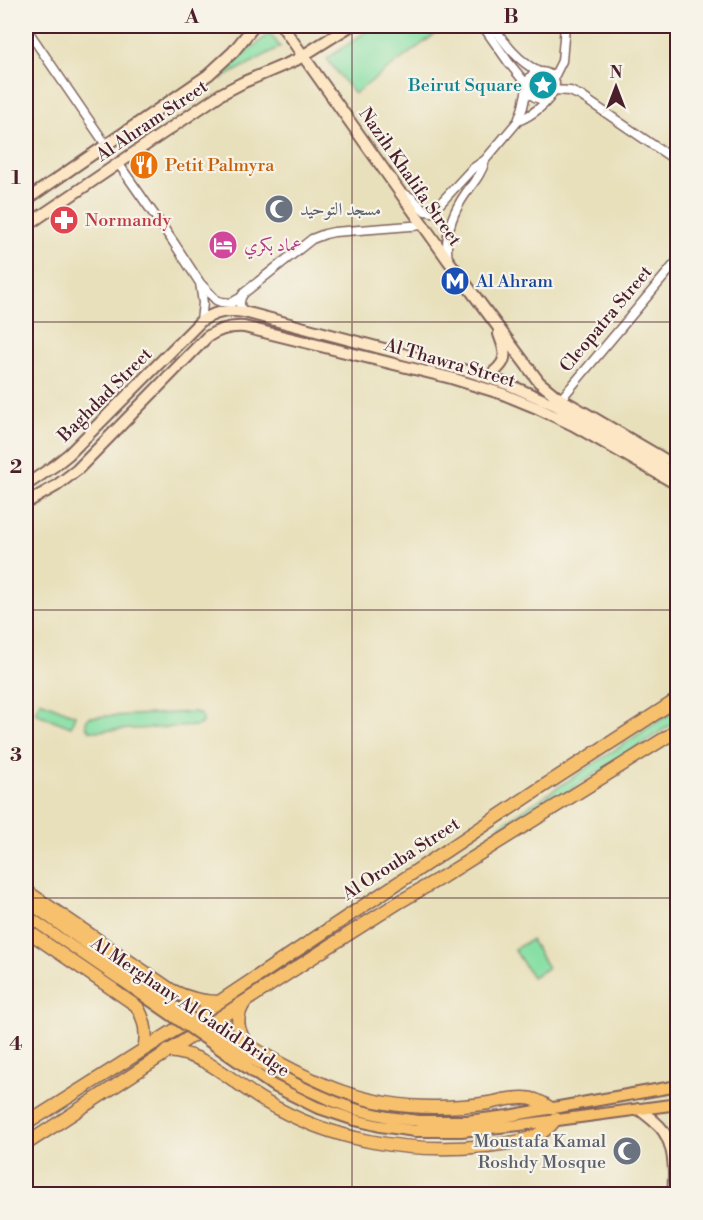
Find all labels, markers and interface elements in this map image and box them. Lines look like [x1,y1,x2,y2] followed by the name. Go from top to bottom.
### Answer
[184,5,200,30] text: A
[503,5,519,30] text: B
[586,57,646,117] north arrow
[610,63,623,83] text: N
[527,69,559,101] place icon: Beirut Square
[407,74,522,97] place label: Beirut Square
[91,75,213,167] street label: Al Ahram Street
[354,103,467,251] street label: Nazih Khalifa Street
[128,149,160,181] restaurant icon: Petit Palmyra
[165,154,275,177] place label: Petit Palmyra
[11,166,21,191] text: 1
[263,193,295,225] mosque icon: مسجد التوحيد
[300,198,381,221] place label: مسجد التوحيد
[48,204,80,236] pharmacy icon: Normandy
[85,209,171,232] place label: Normandy
[207,229,239,261] hotel icon: عماد بكري
[244,234,302,260] place label: عماد بكري
[555,260,658,377] street label: Cleopatra Street
[439,265,471,297] metro station icon: Al Ahram
[475,270,553,293] place label: Al Ahram
[381,333,519,393] street label: Al Thawra Street
[52,343,157,448] street label: Baghdad Street
[10,455,22,480] text: 2
[10,743,22,768] text: 3
[337,812,465,906] street label: Al Orouba Street
[85,931,294,1082] street label: Al Merghany Al Gadid Bridge
[9,1032,23,1057] text: 4
[473,1130,607,1174] place label: Moustafa Kamal Roshdy Mosque
[611,1135,643,1167] mosque icon: Moustafa Kamal Roshdy Mosque

